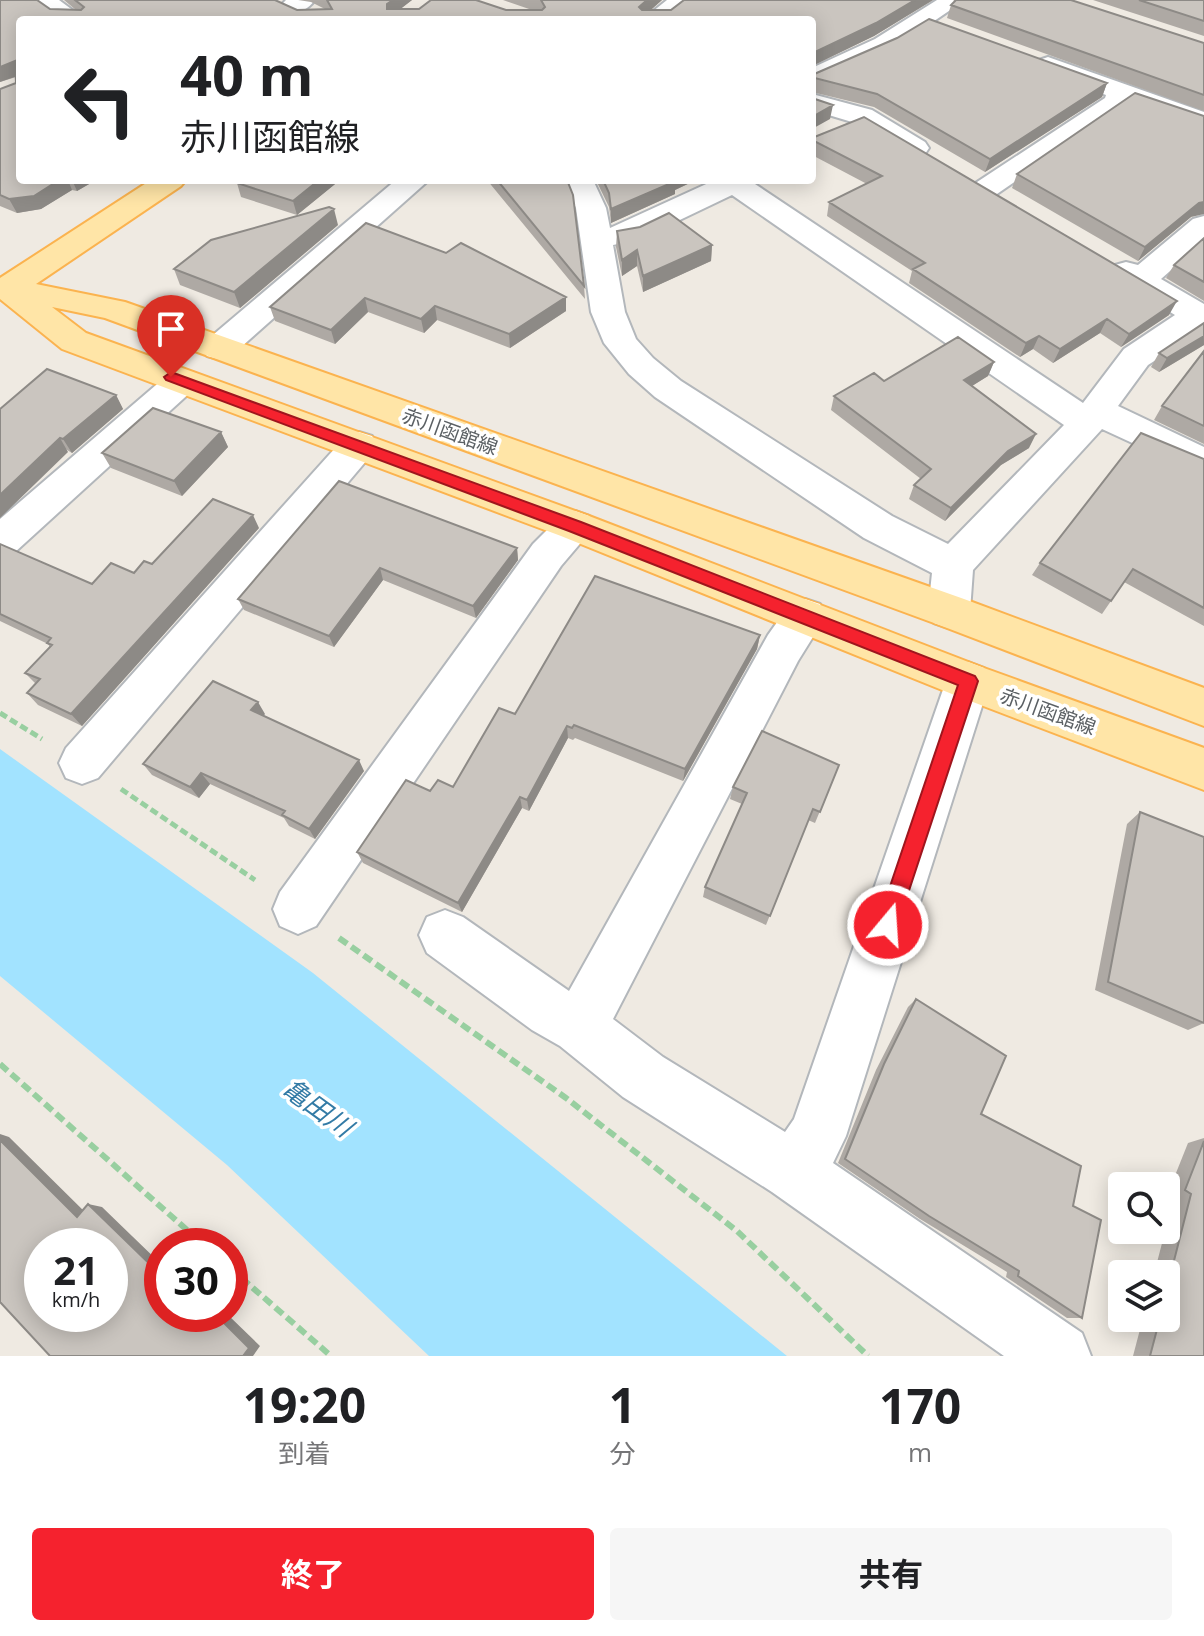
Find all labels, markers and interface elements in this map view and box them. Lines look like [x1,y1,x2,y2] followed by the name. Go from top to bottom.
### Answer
[180,36,314,112] text: 40 m
[48,48,152,152] icon: left
[180,112,360,161] text: 赤川函館線
[137,295,205,377] pin
[149,307,193,351] icon: arrive
[398,401,502,461] street label: 赤川函館線
[996,681,1100,741] street label: 赤川函館線
[846,883,930,967] position arrow
[276,1070,363,1146] water label: 亀田川
[1108,1172,1180,1332] map controls
[1108,1172,1180,1244] button: search
[144,1228,248,1332] speed limit sign: 30
[53,1242,99,1297] text: 21
[1108,1260,1180,1332] button: layers
[52,1286,100,1313] text: km/h
[243,1372,366,1437] text: 19:20
[609,1372,636,1437] text: 1
[879,1373,961,1438] text: 170
[908,1434,932,1470] text: m
[278,1435,330,1471] text: 到着
[610,1435,636,1471] text: 分
[32,1528,594,1620] button: 終了
[610,1528,1172,1620] button: 共有

